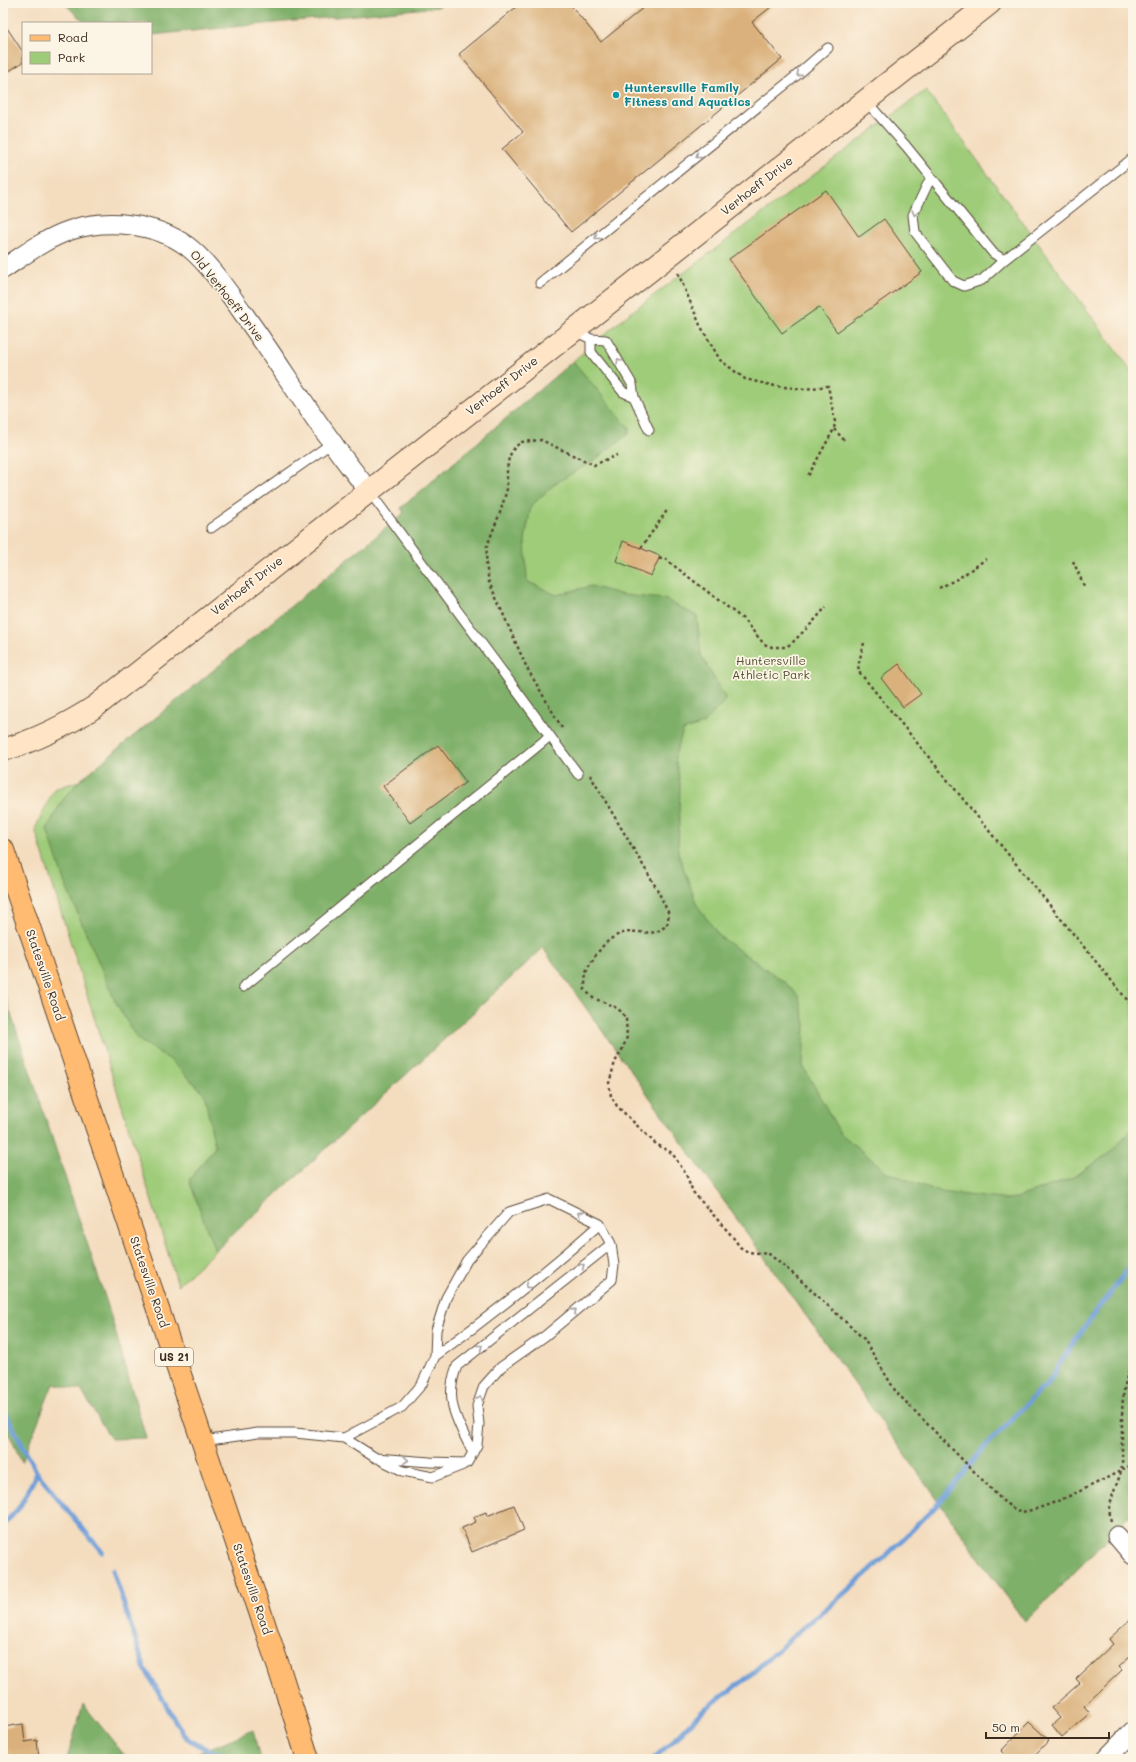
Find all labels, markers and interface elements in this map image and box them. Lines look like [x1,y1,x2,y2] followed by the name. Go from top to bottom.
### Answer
[22,22,152,74] legend
[58,29,88,45] text: Road
[58,49,85,65] text: Park
[797,69,804,76] one-way arrow
[624,79,751,109] place label: Huntersville Family Fitness and Aquatics
[611,90,621,100] marker: Huntersville Family Fitness and Aquatics
[696,151,703,158] one-way arrow
[717,152,796,218] street label: Verhoeff Drive
[912,209,920,216] one-way arrow
[595,233,602,240] one-way arrow
[187,247,268,344] street label: Old Verhoeff Drive
[462,352,541,418] street label: Verhoeff Drive
[616,358,624,365] one-way arrow
[207,552,286,618] street label: Verhoeff Drive
[732,652,810,682] park label: Huntersville Athletic Park
[23,927,69,1023] street label: Statesville Road
[577,1211,584,1219] one-way arrow
[127,1234,173,1330] street label: Statesville Road
[578,1264,585,1271] one-way arrow
[525,1281,532,1288] one-way arrow
[570,1309,577,1316] one-way arrow
[476,1345,483,1352] one-way arrow
[155,1348,193,1366] road number: US 21
[475,1394,484,1401] one-way arrow
[403,1456,409,1465] one-way arrow
[230,1541,276,1637] street label: Statesville Road
[986,1714,1109,1740] scale bar
[992,1719,1020,1735] text: 50 m

